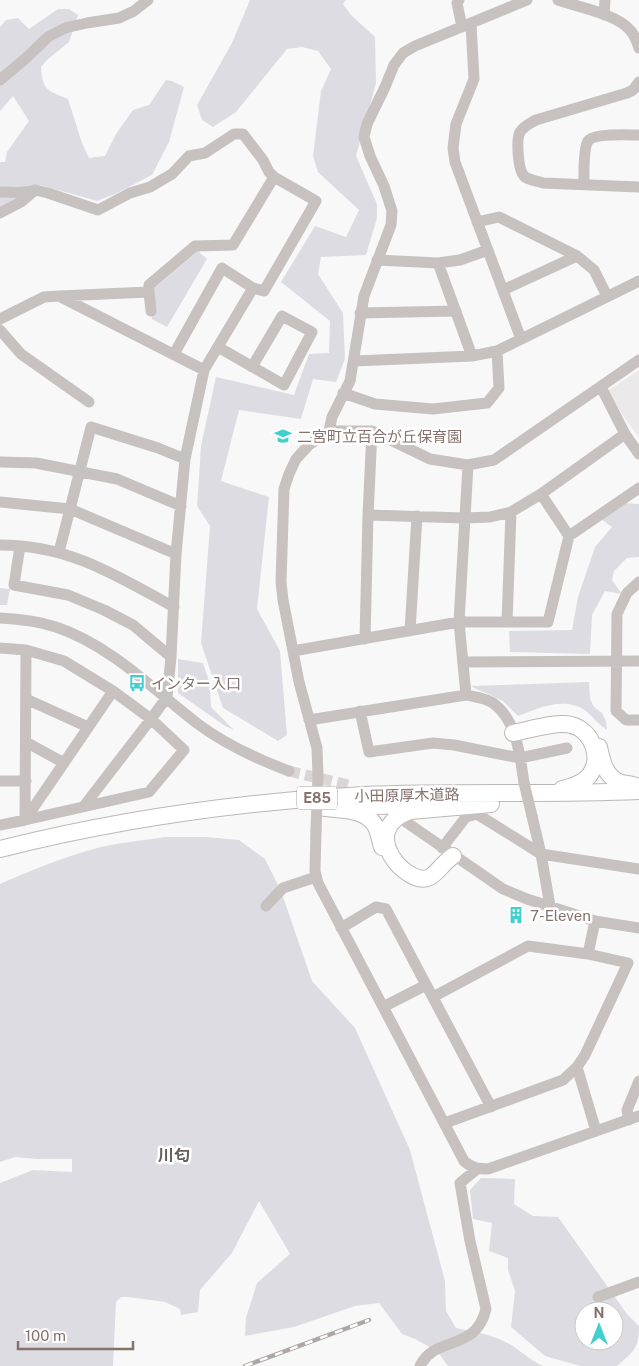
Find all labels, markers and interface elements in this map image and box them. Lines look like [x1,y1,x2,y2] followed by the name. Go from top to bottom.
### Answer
[273,426,293,446] school or university icon: 二宮町立百合が丘保育園
[297,428,462,445] place label: 二宮町立百合が丘保育園
[127,673,147,693] bus stop icon: インター入口
[151,675,241,692] place label: インター入口
[297,786,337,810] road number: E85
[354,786,460,804] street label: 小田原厚木道路
[506,905,526,925] building icon: 7-Eleven
[530,907,591,924] place label: 7-Eleven
[158,1146,190,1165] district label: 川匂
[574,1301,624,1351] north arrow
[594,1305,604,1321] text: N
[18,1318,132,1350] scale bar
[25,1327,66,1344] text: 100 m

